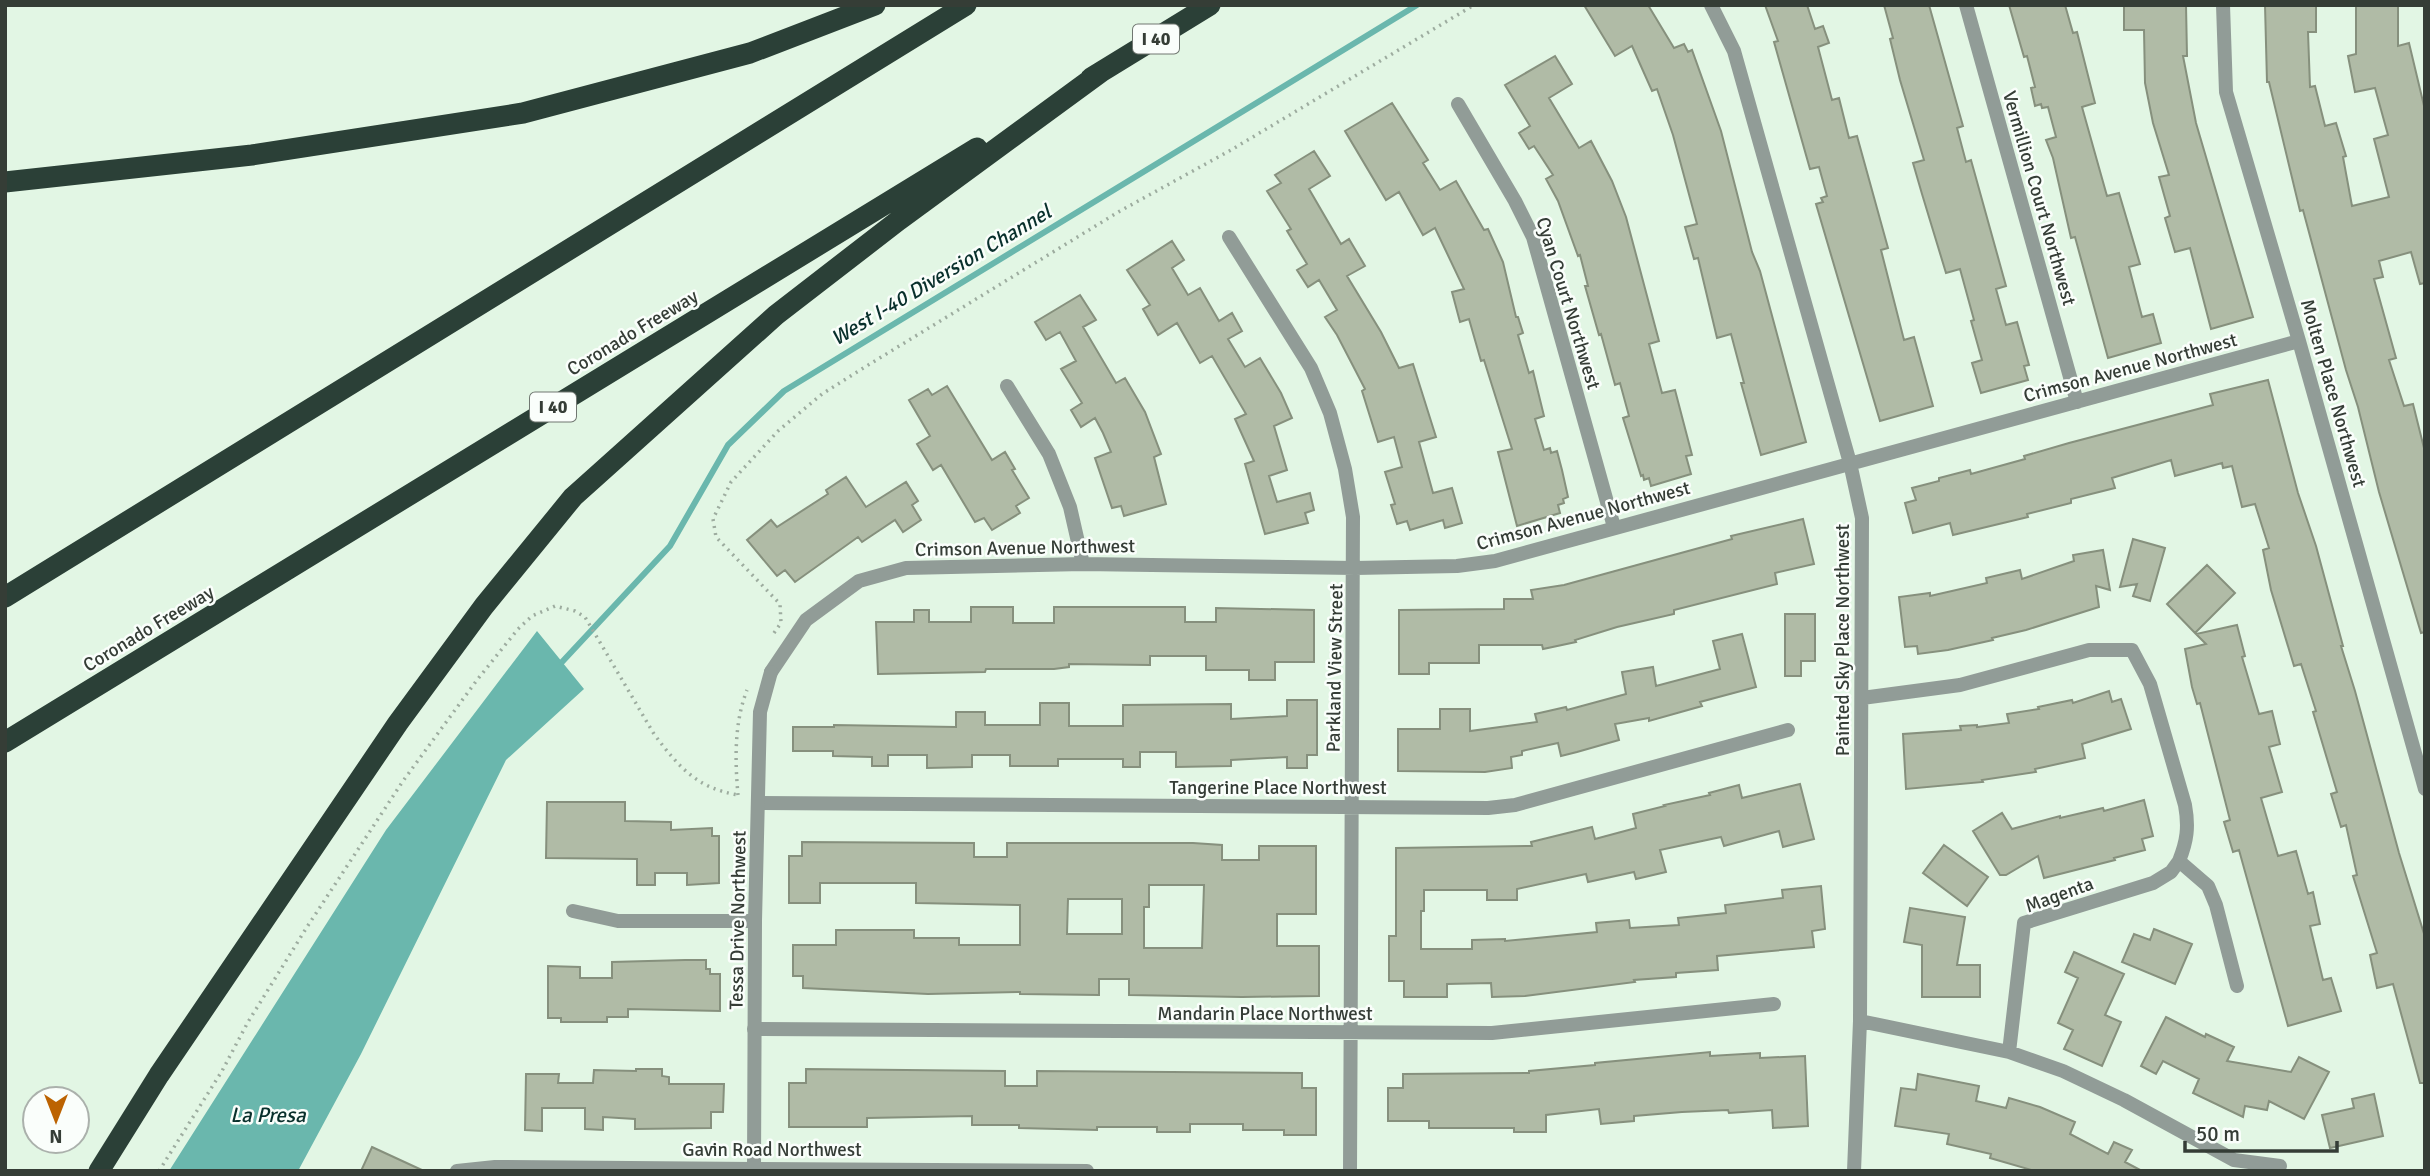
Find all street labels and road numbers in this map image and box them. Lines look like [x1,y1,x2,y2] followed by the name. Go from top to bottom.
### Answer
[1133,24,1179,54] road number: I 40
[1997,88,2081,309] street label: Vermillion Court Northwest
[1530,214,1606,393] street label: Cyan Court Northwest
[563,284,702,381] street label: Coronado Freeway
[2295,297,2371,490] street label: Molten Place Northwest
[2021,328,2240,408] street label: Crimson Avenue Northwest
[530,393,576,422] road number: I 40
[1474,476,1693,556] street label: Crimson Avenue Northwest
[1831,524,1855,756] street label: Painted Sky Place Northwest
[915,534,1136,562] street label: Crimson Avenue Northwest
[79,580,218,677] street label: Coronado Freeway
[1322,583,1348,753] street label: Parkland View Street
[1169,776,1387,800] street label: Tangerine Place Northwest
[724,830,752,1010] street label: Tessa Drive Northwest
[2022,872,2097,918] street label: Magenta
[1157,1002,1373,1026] street label: Mandarin Place Northwest
[682,1138,862,1162] street label: Gavin Road Northwest

